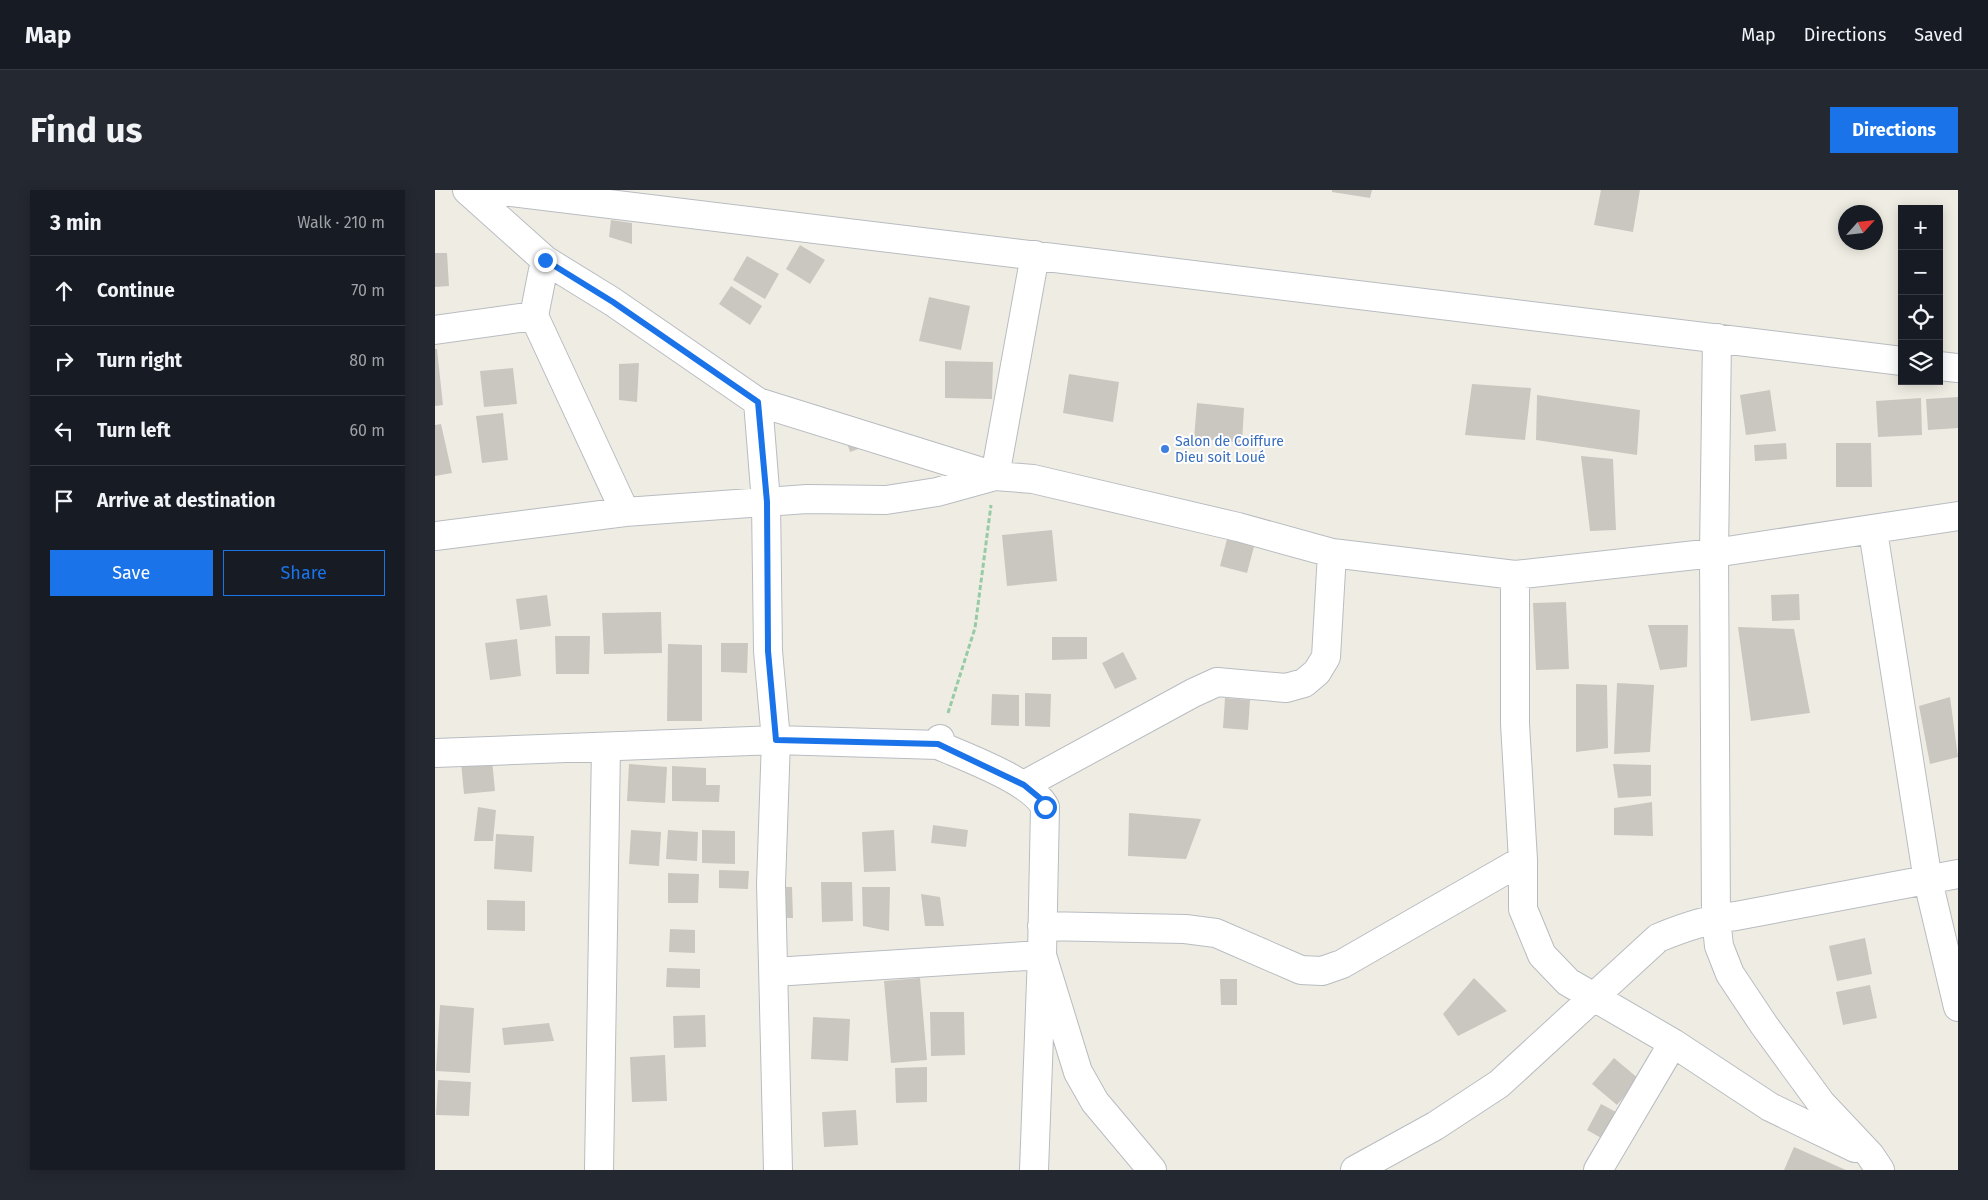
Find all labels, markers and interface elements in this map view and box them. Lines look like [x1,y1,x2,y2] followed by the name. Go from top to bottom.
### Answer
[25,21,71,49] text: Map
[1741,24,1776,46] text: Map
[1804,24,1886,46] text: Directions
[1914,24,1963,46] text: Saved
[1830,107,1958,153] button: Directions
[30,109,142,151] text: Find us
[1838,205,1883,250] north arrow
[1898,205,1943,385] map controls
[1898,205,1943,250] button: +
[50,210,102,236] text: 3 min
[297,213,385,232] text: Walk · 210 m
[534,249,557,272] route end
[1898,250,1943,295] button: −
[50,277,78,305] icon: ahead
[97,279,175,302] text: Continue
[351,281,385,300] text: 70 m
[1898,295,1943,340] button: locate
[1898,340,1943,385] button: layers
[50,347,78,375] icon: right
[97,349,182,372] text: Turn right
[349,351,385,370] text: 80 m
[50,417,78,445] icon: left
[97,419,171,442] text: Turn left
[350,421,385,440] text: 60 m
[1175,433,1284,466] place label: Salon de Coiffure Dieu soit Loué
[1159,443,1171,455] marker: Salon de Coiffure Dieu soit Loué
[50,487,78,515] icon: arrive
[97,489,276,512] text: Arrive at destination
[50,550,213,596] button: Save
[223,550,385,596] button: Share
[1034,796,1057,819] route start

